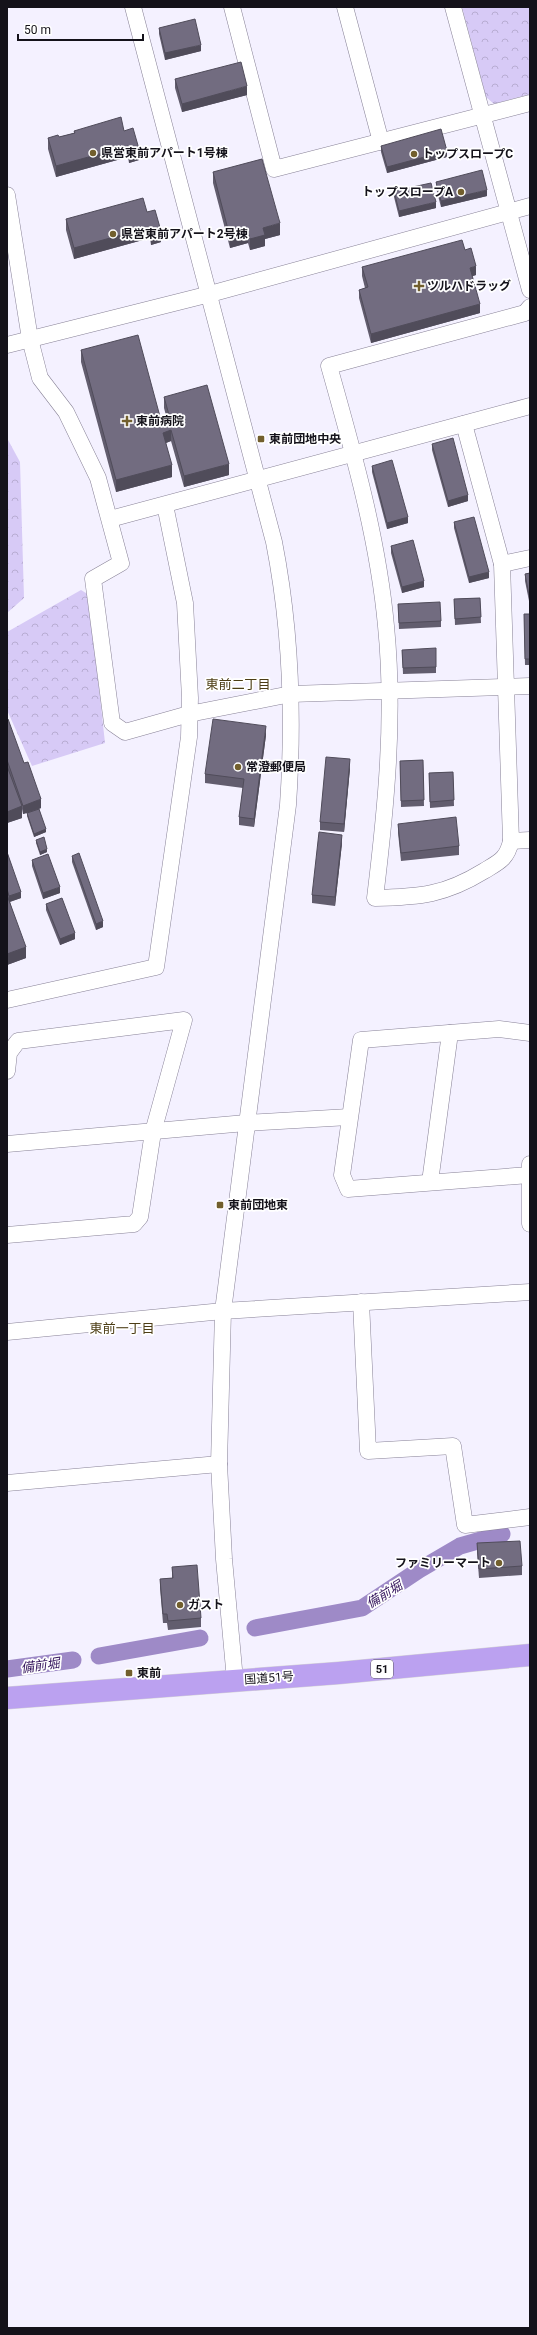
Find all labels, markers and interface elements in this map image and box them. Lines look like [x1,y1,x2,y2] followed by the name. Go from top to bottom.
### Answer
[18,16,143,42] scale bar
[24,23,51,37] text: 50 m
[101,146,228,160] place label: 県営東前アパート1号棟
[422,147,513,161] place label: トップスロープC
[88,148,98,158] marker: 県営東前アパート1号棟
[409,149,419,159] marker: トップスロープC
[362,185,454,199] place label: トップスロープA
[456,187,466,197] marker: トップスロープA
[121,227,248,241] place label: 県営東前アパート2号棟
[108,229,118,239] marker: 県営東前アパート2号棟
[427,279,511,293] place label: ツルハドラッグ
[414,281,424,291] marker: ツルハドラッグ
[136,414,184,428] place label: 東前病院
[121,415,133,427] marker: 東前病院
[269,432,341,446] place label: 東前団地中央
[256,434,266,444] marker: 東前団地中央
[205,677,271,692] district label: 東前二丁目
[246,760,306,774] place label: 常澄郵便局
[233,762,243,772] marker: 常澄郵便局
[228,1198,288,1212] place label: 東前団地東
[215,1200,225,1210] marker: 東前団地東
[89,1321,155,1336] district label: 東前一丁目
[395,1556,491,1570] place label: ファミリーマート
[494,1558,504,1568] marker: ファミリーマート
[364,1577,406,1611] water label: 備前堀
[188,1598,224,1612] place label: ガスト
[175,1600,185,1610] marker: ガスト
[20,1655,62,1676] water label: 備前堀
[371,1660,393,1678] road number: 51
[137,1666,161,1680] place label: 東前
[124,1668,134,1678] marker: 東前
[244,1669,294,1687] street label: 国道51号

